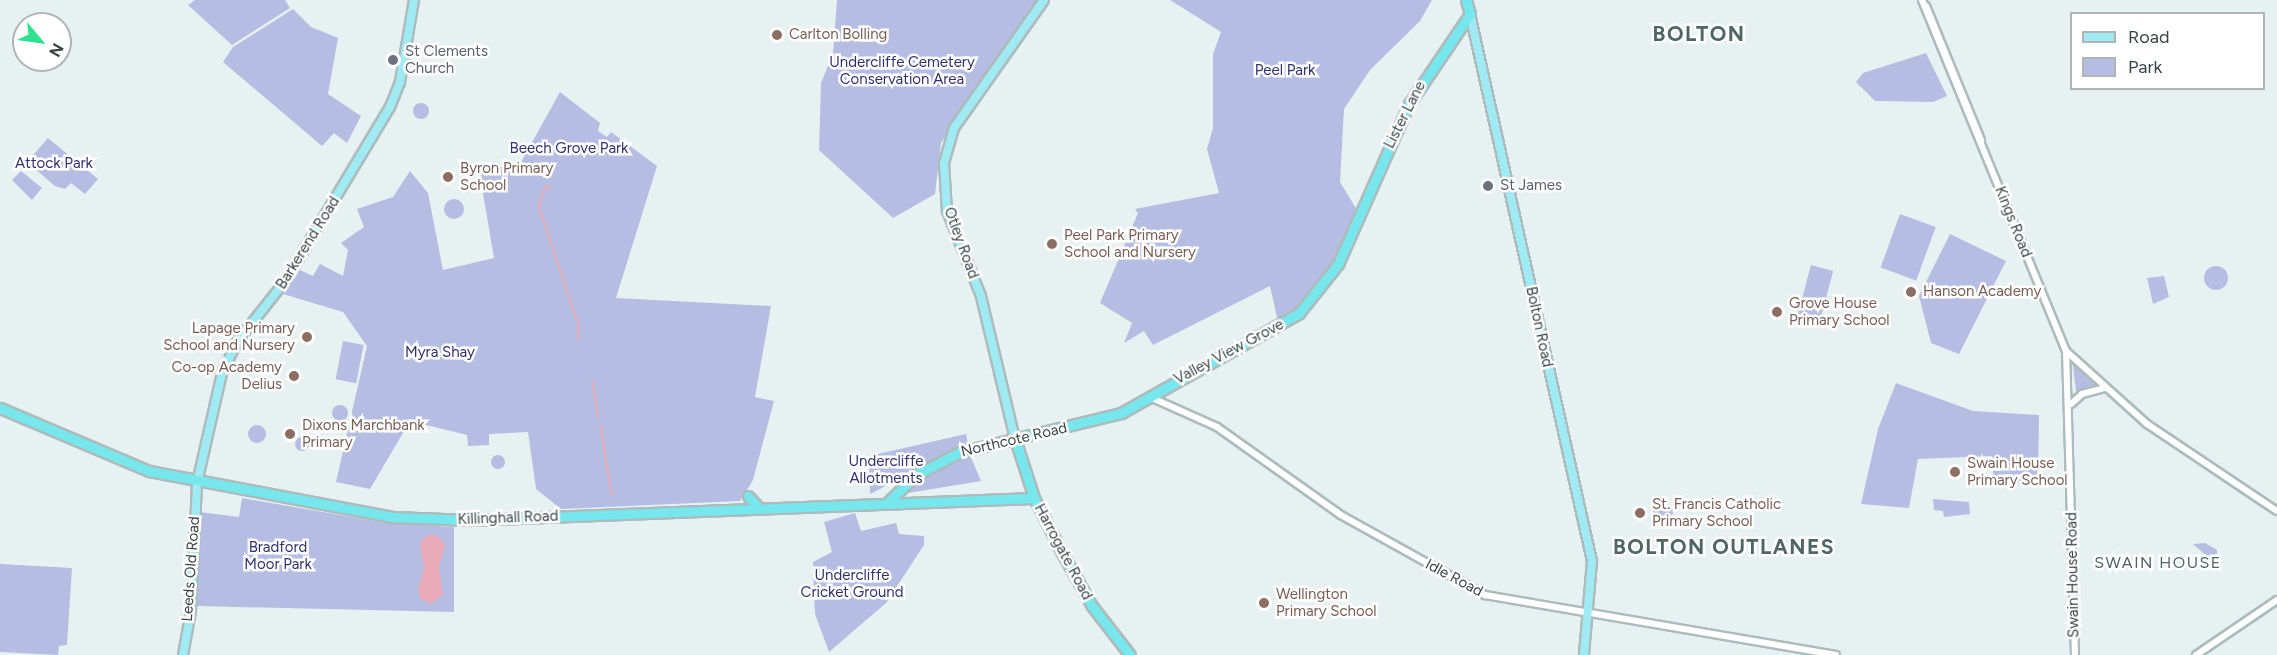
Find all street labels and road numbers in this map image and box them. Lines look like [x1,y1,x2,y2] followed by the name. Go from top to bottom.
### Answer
[1380,78,1430,152] street label: Lister Lane
[1991,184,2035,260] street label: Kings Road
[272,193,344,293] street label: Barkerend Road
[940,205,982,281] street label: Otley Road
[1522,285,1556,369] street label: Bolton Road
[1171,315,1287,389] street label: Valley View Grove
[959,419,1069,461] street label: Northcote Road
[1030,501,1096,603] street label: Harrogate Road
[457,507,559,529] street label: Killinghall Road
[2063,512,2083,638] street label: Swain House Road
[178,516,204,622] street label: Leeds Old Road
[1422,555,1486,601] street label: Idle Road

